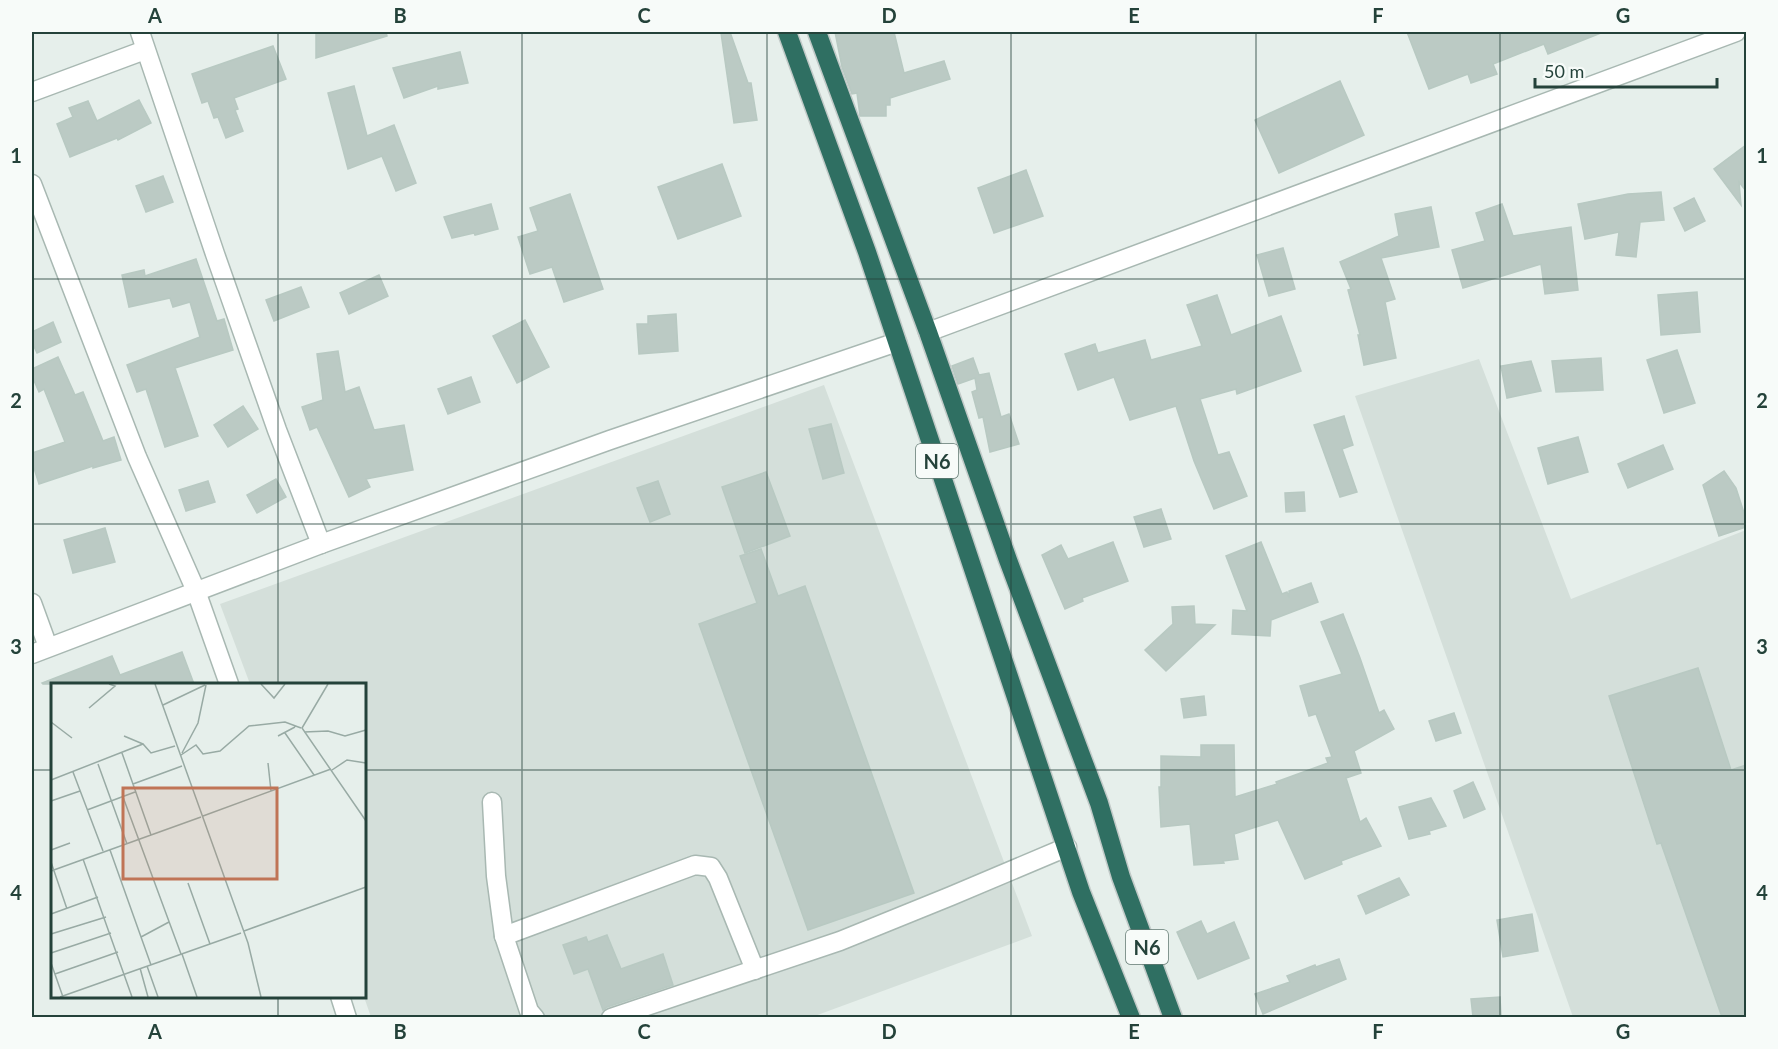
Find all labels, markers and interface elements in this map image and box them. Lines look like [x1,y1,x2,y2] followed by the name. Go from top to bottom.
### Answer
[147,3,162,27] text: A
[393,3,407,27] text: B
[637,3,651,27] text: C
[881,3,897,27] text: D
[1128,3,1140,27] text: E
[1372,3,1384,27] text: F
[1616,3,1630,27] text: G
[1535,51,1716,89] scale bar
[1544,60,1584,82] text: 50 m
[10,143,22,167] text: 1
[1756,143,1768,167] text: 1
[10,388,22,412] text: 2
[1756,388,1768,412] text: 2
[916,444,958,478] road number: N6
[10,634,22,658] text: 3
[1756,634,1768,658] text: 3
[51,683,366,998] inset map
[10,880,22,904] text: 4
[1756,880,1768,904] text: 4
[1126,930,1168,964] road number: N6
[147,1019,162,1043] text: A
[393,1019,407,1043] text: B
[637,1019,651,1043] text: C
[881,1019,897,1043] text: D
[1128,1019,1140,1043] text: E
[1372,1019,1384,1043] text: F
[1616,1019,1630,1043] text: G

